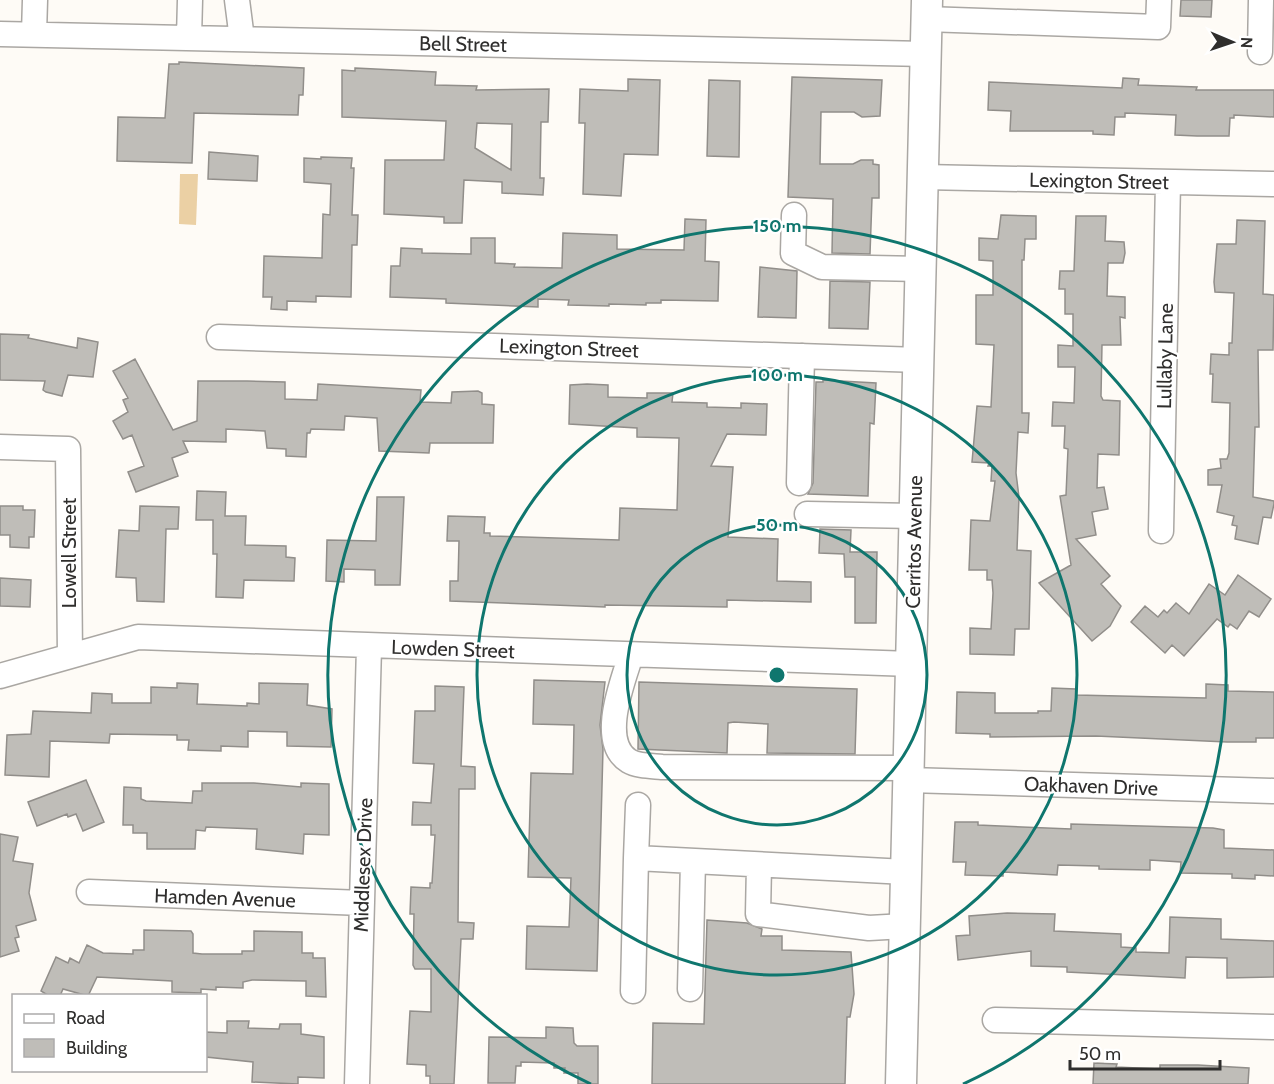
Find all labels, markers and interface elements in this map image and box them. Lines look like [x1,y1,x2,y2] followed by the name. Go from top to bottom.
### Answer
[1202,12,1262,72] north arrow
[419,31,507,57] street label: Bell Street
[1237,37,1256,48] text: N
[1029,168,1169,194] street label: Lexington Street
[753,215,801,237] text: 150 m
[1152,303,1178,409] street label: Lullaby Lane
[499,334,639,362] street label: Lexington Street
[751,364,803,386] text: 100 m
[901,475,927,609] street label: Cerritos Avenue
[57,497,81,608] street label: Lowell Street
[756,514,798,536] text: 50 m
[391,635,515,663] street label: Lowden Street
[767,665,787,685] centre of rings
[1023,772,1159,800] street label: Oakhaven Drive
[349,797,377,933] street label: Middlesex Drive
[154,884,296,912] street label: Hamden Avenue
[12,994,207,1072] legend
[66,1007,105,1029] text: Road
[1070,1033,1220,1071] scale bar
[66,1037,128,1059] text: Building
[1079,1043,1121,1065] text: 50 m

